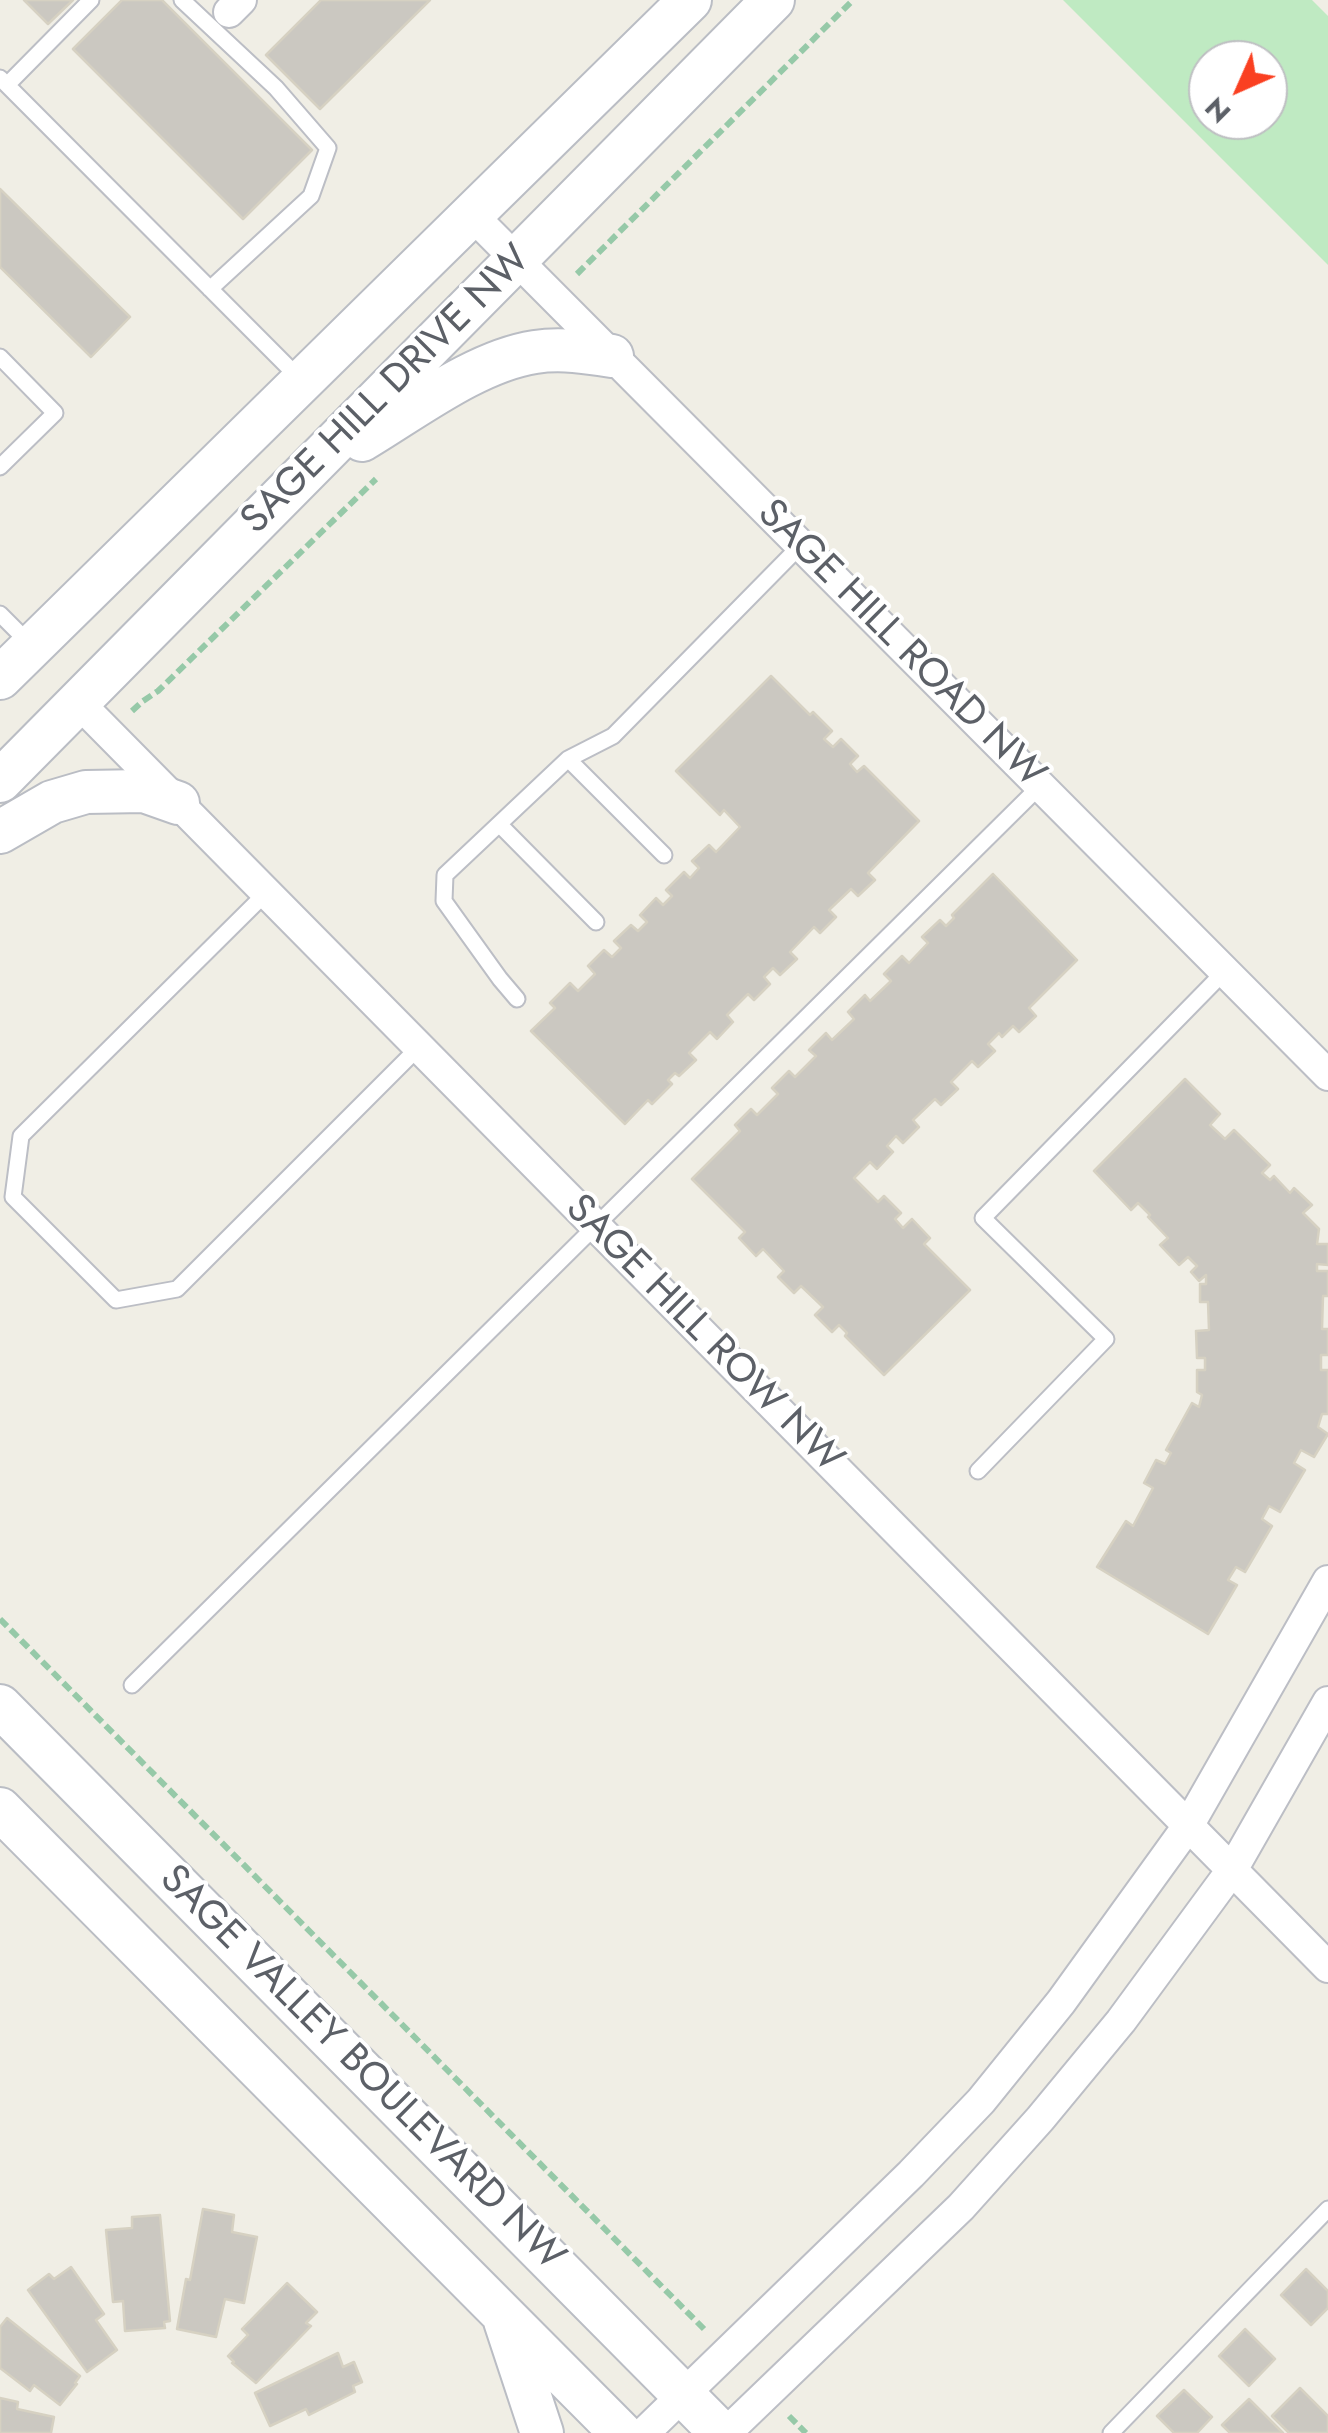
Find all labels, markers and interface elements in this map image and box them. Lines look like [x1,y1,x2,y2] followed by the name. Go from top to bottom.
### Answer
[1188,40,1288,140] north arrow
[1195,88,1240,133] text: N
[233,237,541,545] street label: SAGE HILL DRIVE NW
[746,491,1054,799] street label: SAGE HILL ROAD NW
[554,1186,852,1484] street label: SAGE HILL ROW NW
[148,1856,574,2282] street label: SAGE VALLEY BOULEVARD NW

